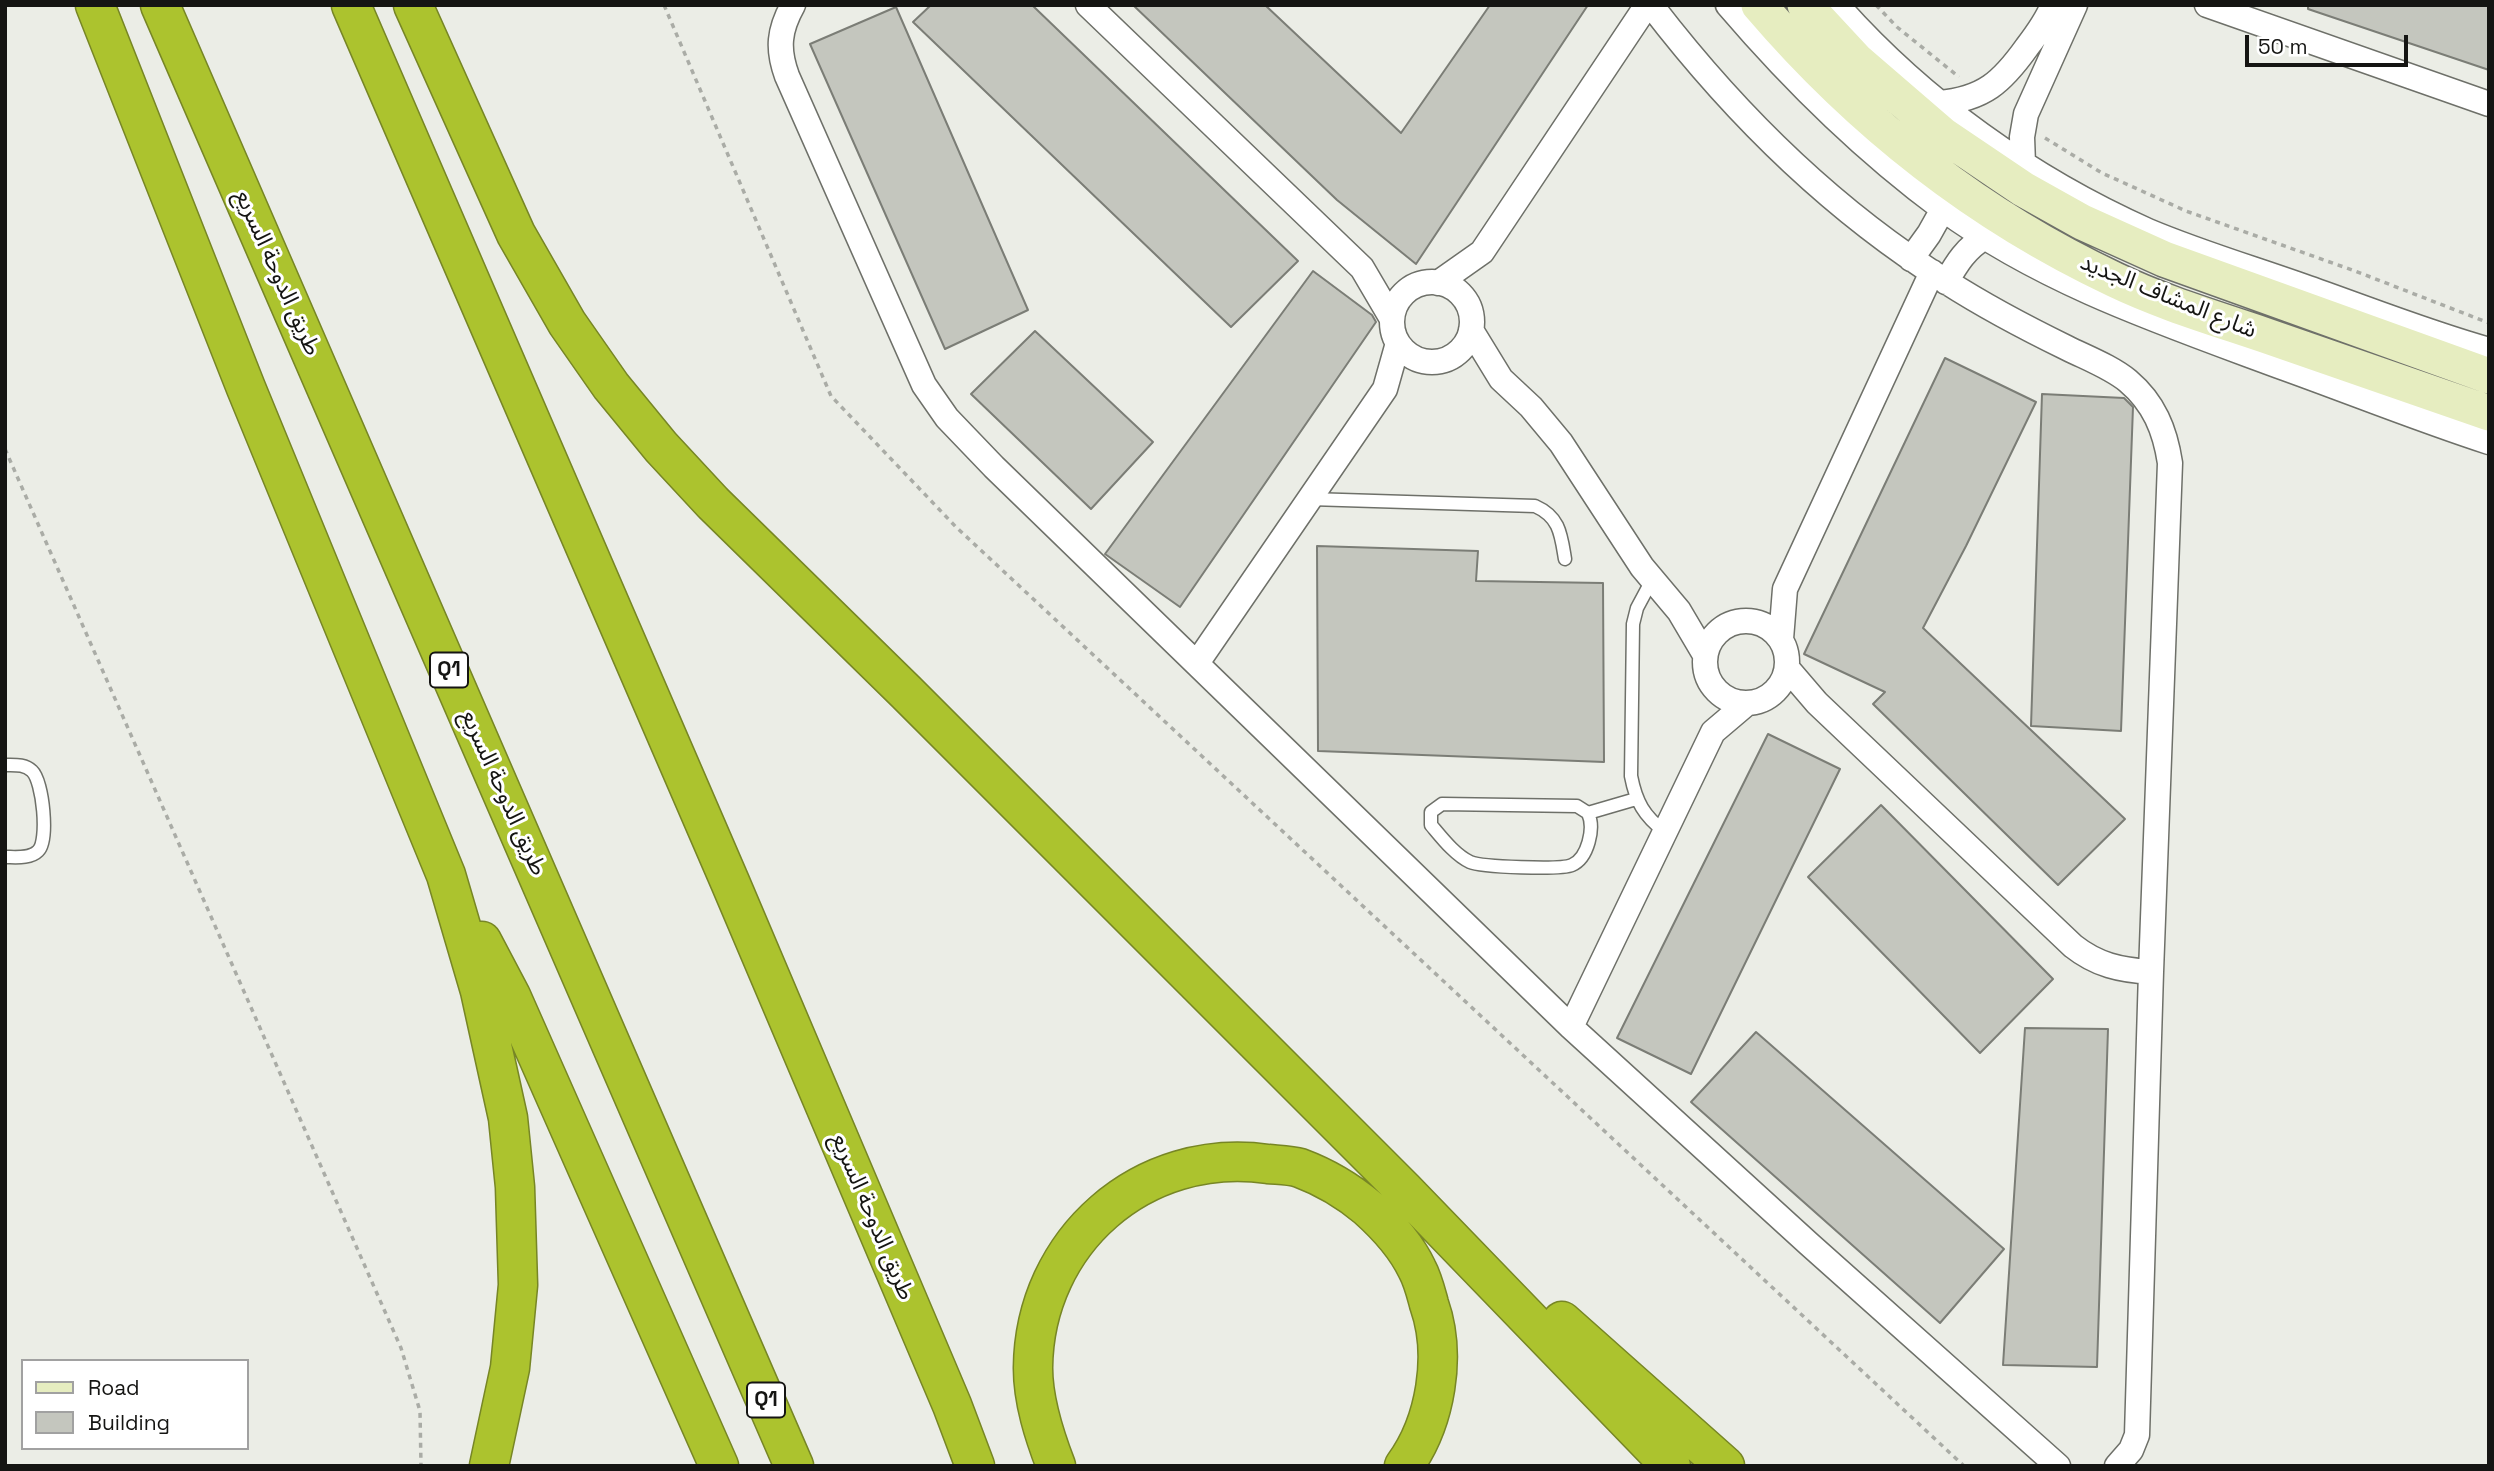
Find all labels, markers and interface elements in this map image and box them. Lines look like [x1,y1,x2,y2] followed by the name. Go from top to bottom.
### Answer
[2249,21,2412,65] scale bar
[2258,33,2308,60] text: 50 m
[228,186,326,360] street label: طريق الدوحة السريع
[2076,249,2260,345] street label: شارع المشاف الجديد
[430,652,468,688] road number: Q1
[454,706,552,880] street label: طريق الدوحة السريع
[824,1129,920,1305] street label: طريق الدوحة السريع
[21,1359,248,1450] legend
[88,1374,140,1401] text: Road
[747,1382,785,1418] road number: Q1
[88,1409,170,1436] text: Building

